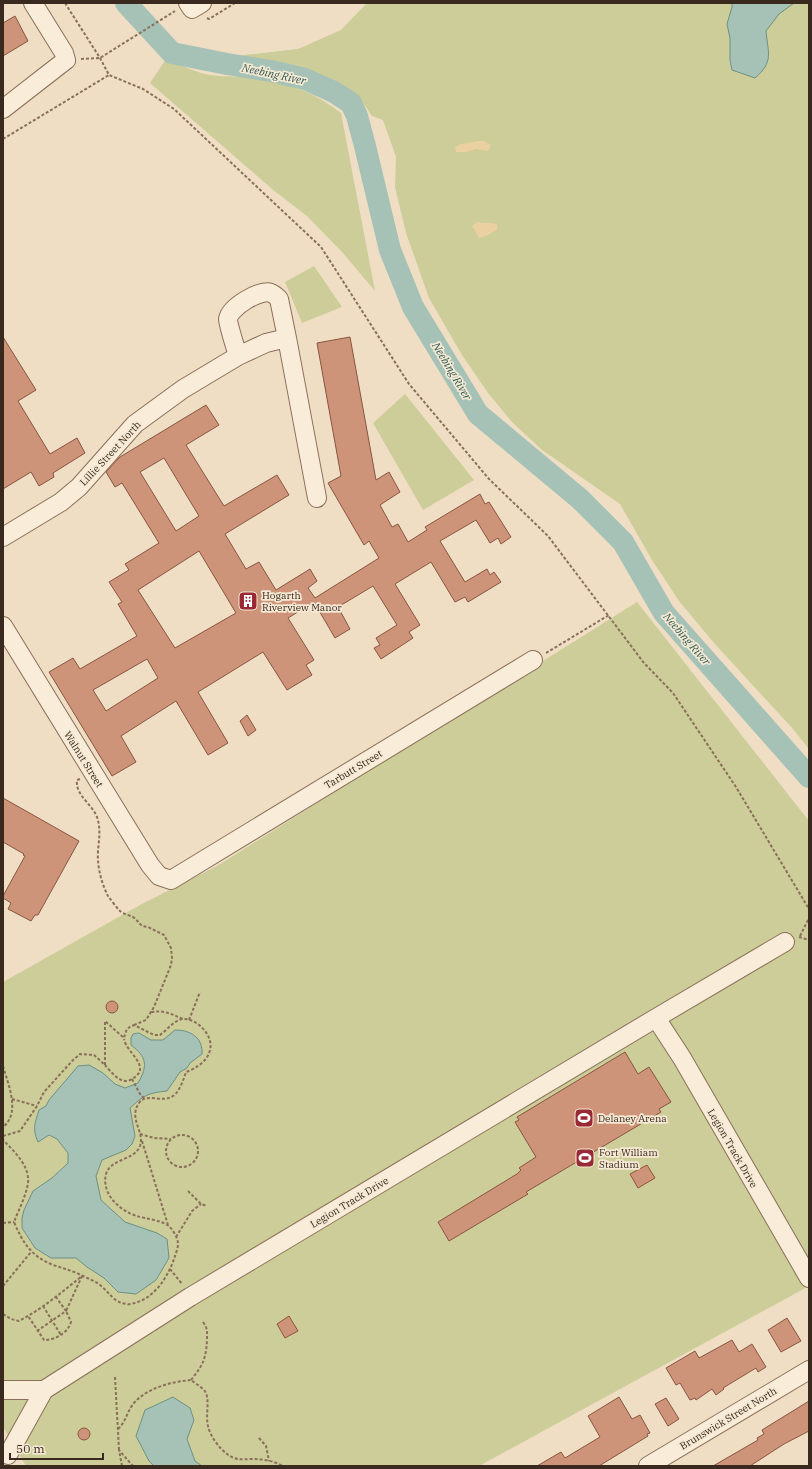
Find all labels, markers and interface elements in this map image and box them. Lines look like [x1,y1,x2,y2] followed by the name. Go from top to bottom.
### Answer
[240,60,308,88] water label: Neebing River
[429,339,475,404] water label: Neebing River
[77,418,144,488] street label: Lillie Street North
[262,589,342,614] place label: Hogarth Riverview Manor
[237,590,259,612] building icon: Hogarth Riverview Manor
[660,609,714,669] water label: Neebing River
[61,729,106,790] street label: Walnut Street
[322,747,385,792] street label: Tarbutt Street
[705,1106,760,1190] street label: Legion Track Drive
[573,1107,595,1129] sports icon: Delaney Arena
[598,1112,667,1125] place label: Delaney Arena
[599,1146,658,1171] place label: Fort William Stadium
[574,1147,596,1169] sports icon: Fort William Stadium
[308,1174,391,1231] street label: Legion Track Drive
[677,1384,779,1453] street label: Brunswick Street North
[10,1435,103,1461] scale bar
[16,1441,45,1456] text: 50 m

